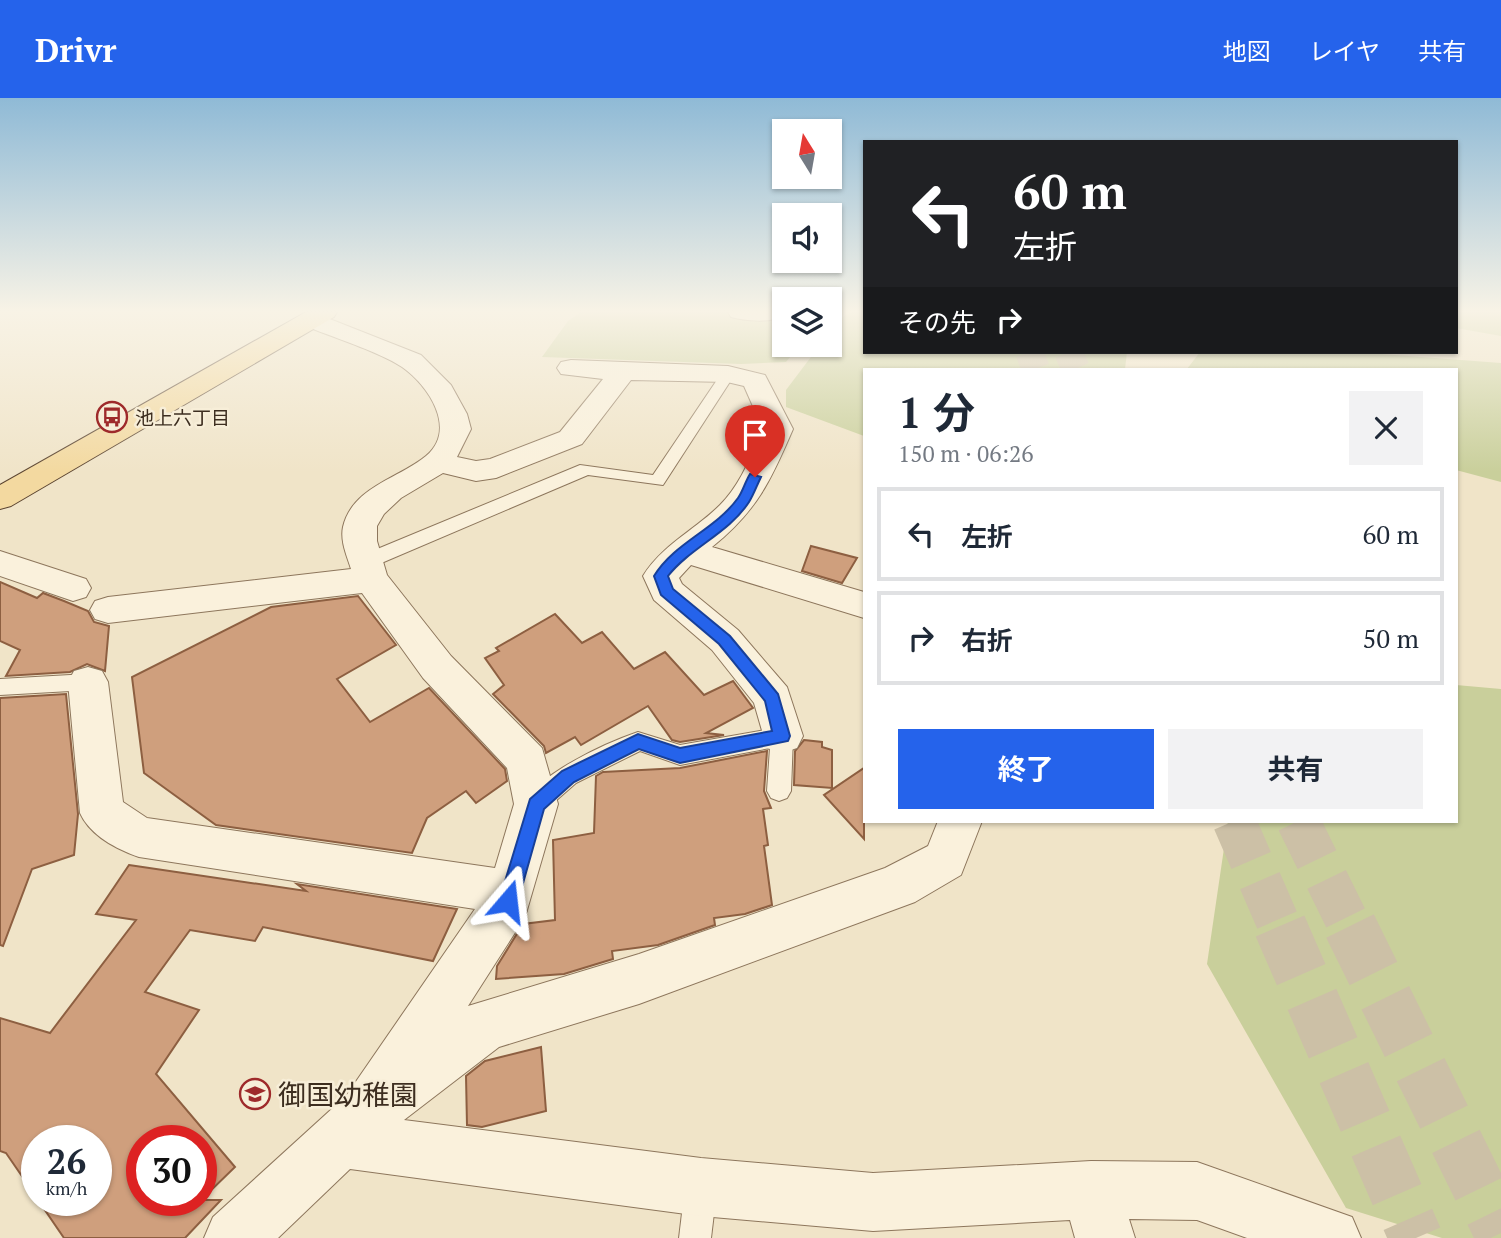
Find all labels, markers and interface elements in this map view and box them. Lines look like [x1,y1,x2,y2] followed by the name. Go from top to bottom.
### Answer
[35,28,116,71] text: Drivr
[1223,35,1271,67] text: 地図
[1309,35,1380,67] text: レイヤ
[1418,35,1466,67] text: 共有
[772,119,842,189] north arrow
[772,119,842,357] map controls
[1013,158,1127,223] text: 60 m
[898,168,989,259] icon: left
[772,203,842,273] button: sound
[1013,225,1077,267] text: 左折
[772,287,842,357] button: layers
[990,301,1028,339] icon: right
[898,305,976,339] text: その先
[898,384,975,440] text: 1 分
[1349,391,1423,465] button: close
[95,400,129,434] bus stop icon: 池上六丁目
[135,405,230,430] place label: 池上六丁目
[725,405,785,477] pin
[736,416,774,454] icon: arrive
[898,438,1033,469] text: 150 m · 06:26
[902,515,940,553] icon: left
[1363,517,1419,551] text: 60 m
[961,519,1013,553] text: 左折
[902,619,940,657] icon: right
[1363,621,1419,655] text: 50 m
[961,623,1013,657] text: 右折
[898,729,1154,809] button: 終了
[1168,729,1423,809] button: 共有
[471,864,545,938] position arrow
[278,1076,418,1113] place label: 御国幼稚園
[238,1077,272,1111] school or university icon: 御国幼稚園
[126,1125,217,1216] speed limit sign: 30
[47,1138,86,1184] text: 26
[46,1176,87,1200] text: km/h

